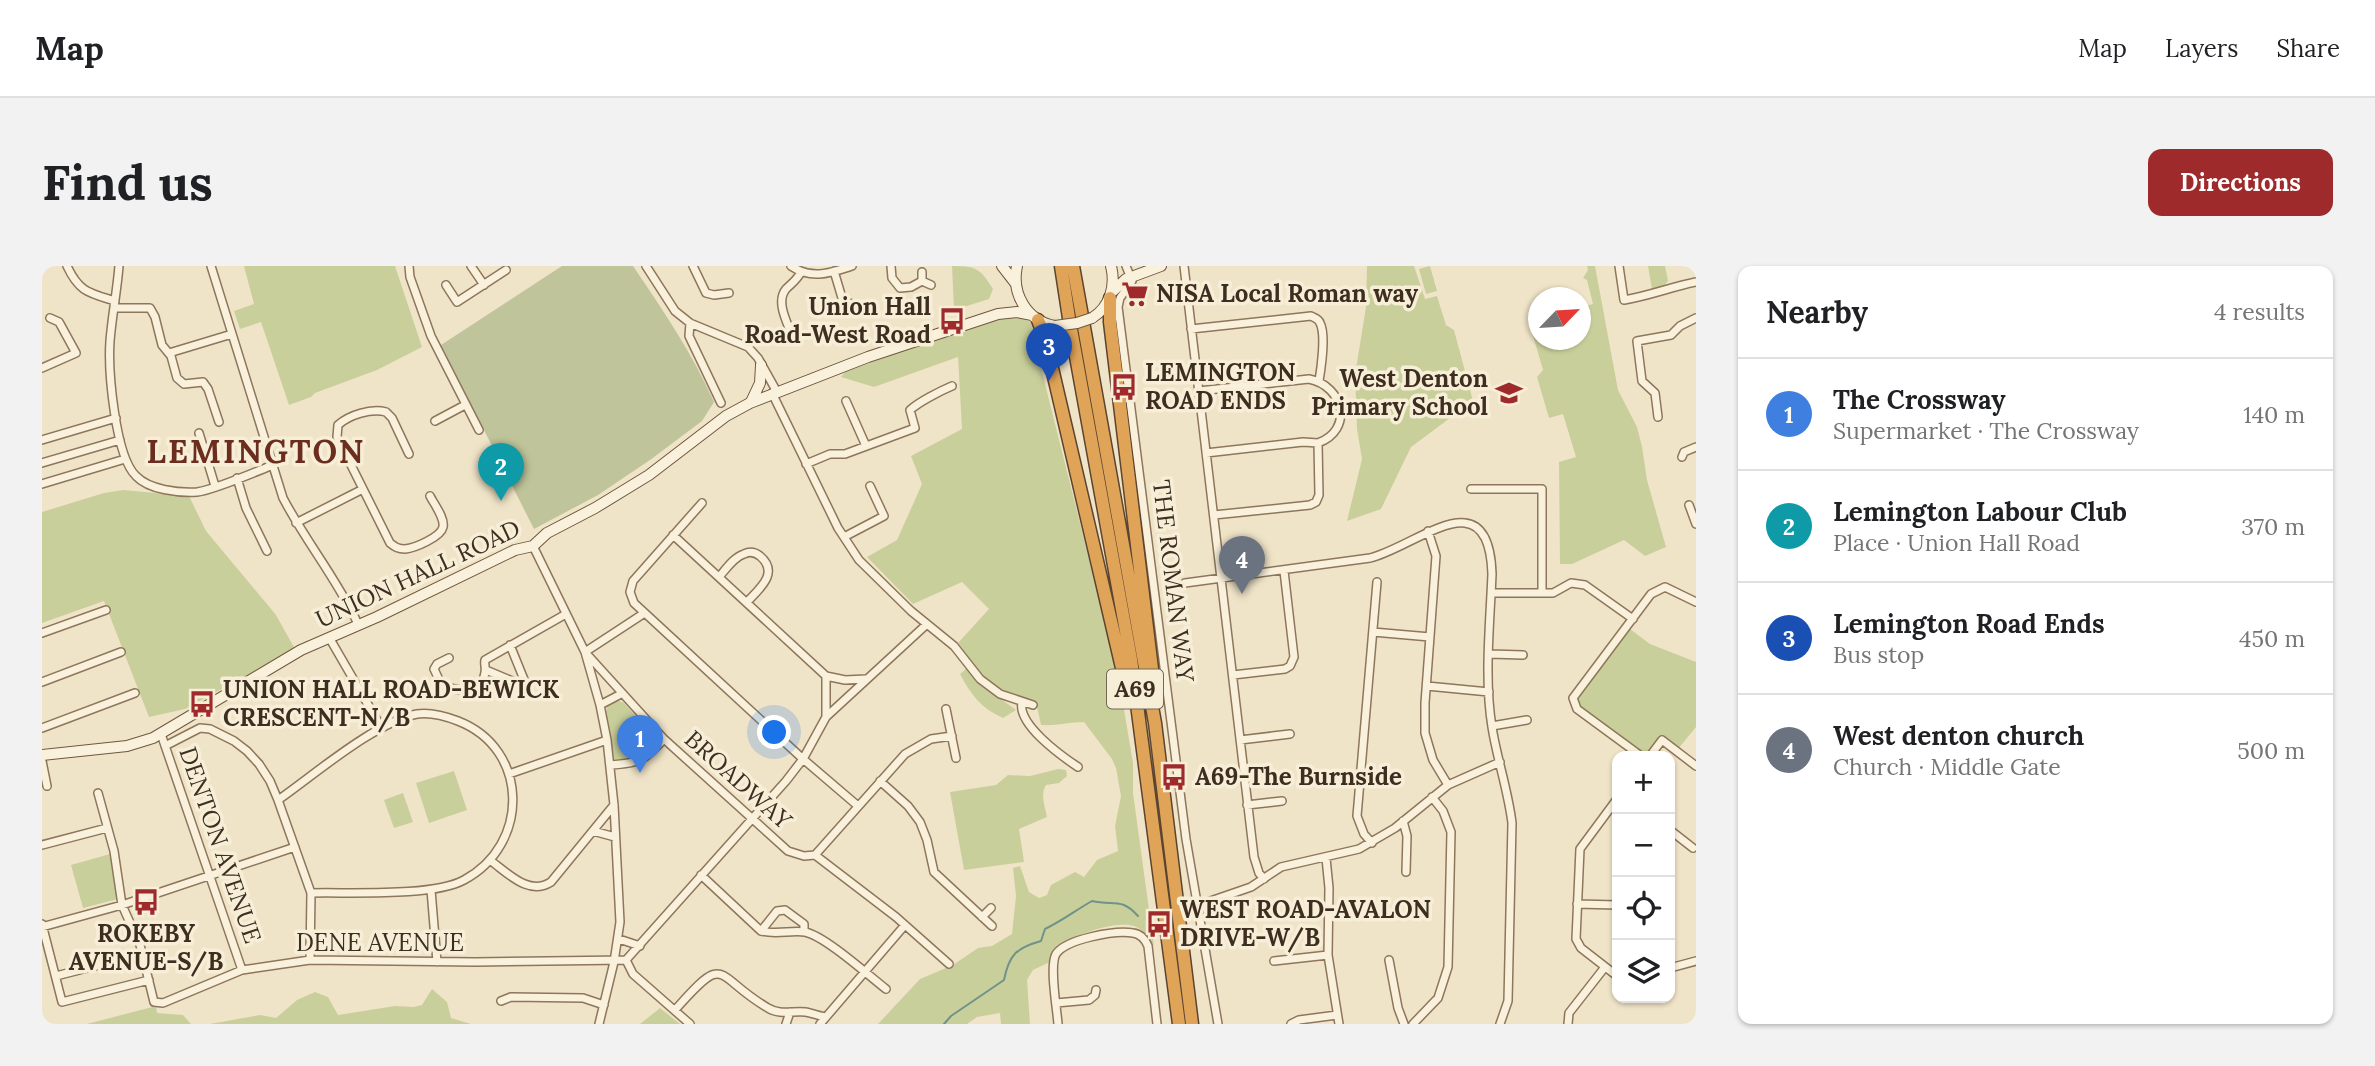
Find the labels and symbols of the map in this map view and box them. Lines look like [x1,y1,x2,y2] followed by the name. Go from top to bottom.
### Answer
[1156,278,1419,309] place label: NISA Local Roman way
[1120,279,1150,309] supermarket icon: NISA Local Roman way
[1528,287,1591,350] north arrow
[744,291,931,350] place label: Union Hall Road-West Road
[937,306,967,336] bus stop icon: Union Hall Road-West Road
[1026,323,1072,381] pin: 3
[1145,357,1296,416] place label: LEMINGTON ROAD ENDS
[1311,363,1488,422] place label: West Denton Primary School
[1109,372,1139,402] bus stop icon: LEMINGTON ROAD ENDS
[1494,378,1524,408] school or university icon: West Denton Primary School
[147,431,365,472] district label: LEMINGTON
[478,443,524,501] pin: 2
[1146,478,1201,684] street label: THE ROMAN WAY
[311,513,525,635] street label: UNION HALL ROAD
[1219,536,1265,594] pin: 4
[1107,670,1163,708] road number: A69
[223,674,560,733] place label: UNION HALL ROAD-BEWICK CRESCENT-N/B
[187,689,217,719] bus stop icon: UNION HALL ROAD-BEWICK CRESCENT-N/B
[617,715,663,773] pin: 1
[757,715,791,749] your location
[678,724,799,836] street label: BROADWAY
[172,743,269,947] street label: DENTON AVENUE
[1195,761,1402,792] place label: A69-The Burnside
[1159,762,1189,792] bus stop icon: A69-The Burnside
[131,887,161,917] bus stop icon: ROKEBY AVENUE-S/B
[1180,894,1431,953] place label: WEST ROAD-AVALON DRIVE-W/B
[1144,909,1174,939] bus stop icon: WEST ROAD-AVALON DRIVE-W/B
[69,918,223,977] place label: ROKEBY AVENUE-S/B
[296,927,464,958] street label: DENE AVENUE

